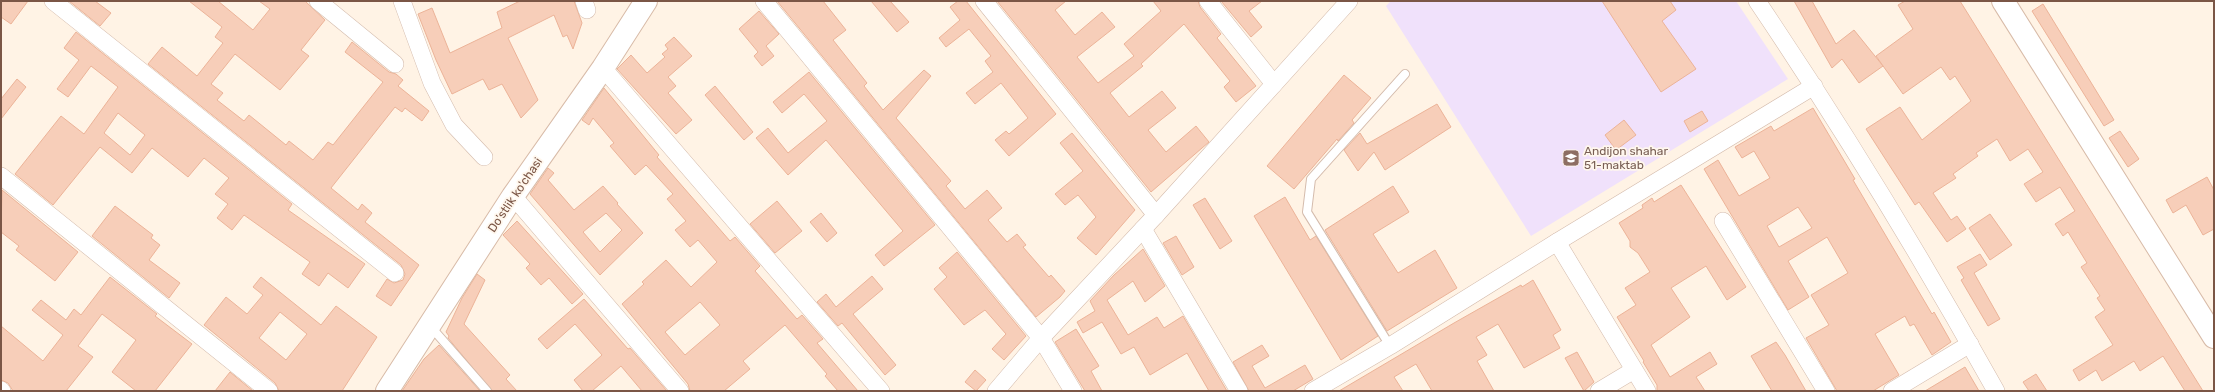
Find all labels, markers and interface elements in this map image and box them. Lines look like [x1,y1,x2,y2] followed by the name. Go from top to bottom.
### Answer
[1584,144,1668,172] place label: Andijon shahar 51-maktab
[1561,148,1581,168] school or university icon: Andijon shahar 51-maktab
[485,155,545,235] street label: Do'stlik ko'chasi

